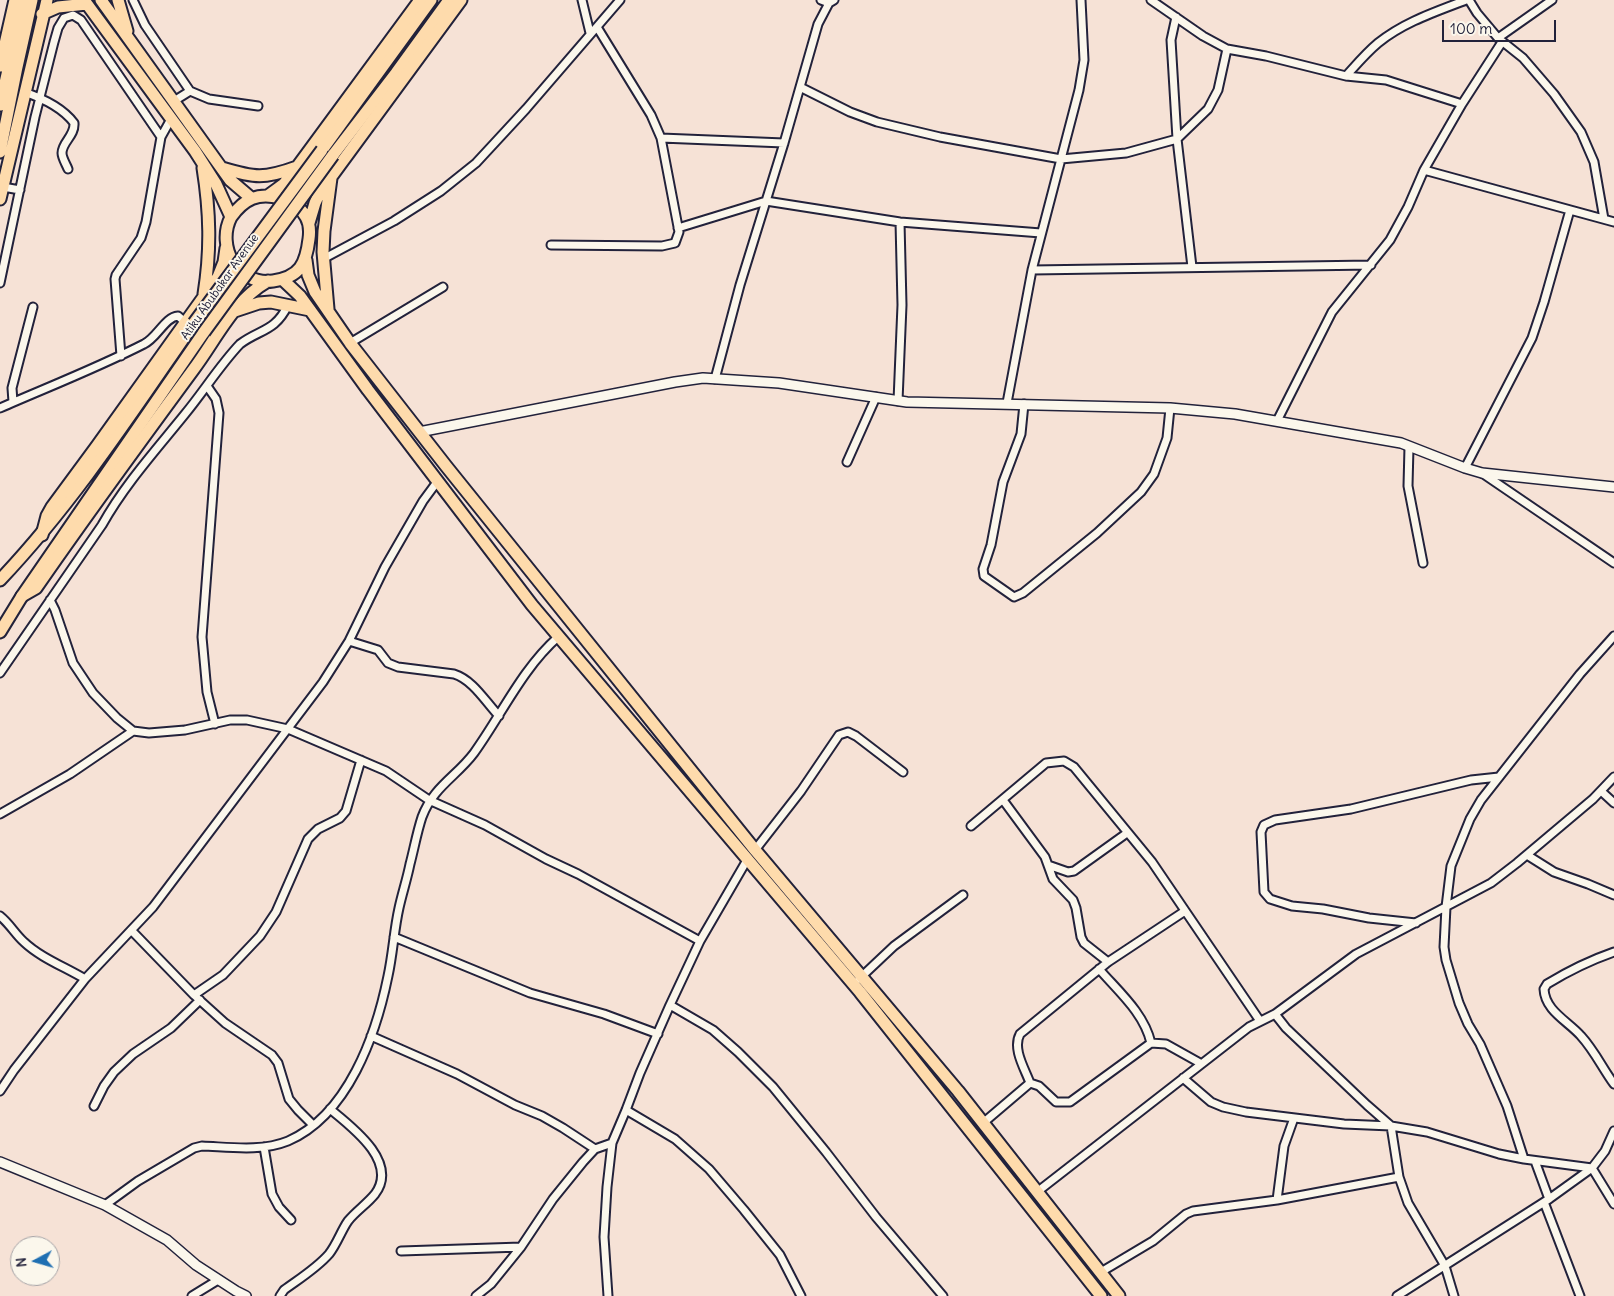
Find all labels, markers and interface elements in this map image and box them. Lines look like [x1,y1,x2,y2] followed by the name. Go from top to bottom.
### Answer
[1444,10,1558,42] scale bar
[1450,19,1492,38] text: 100 m
[178,231,262,343] street label: Atiku Abubakar Avenue
[10,1236,60,1286] north arrow
[12,1257,31,1268] text: N

